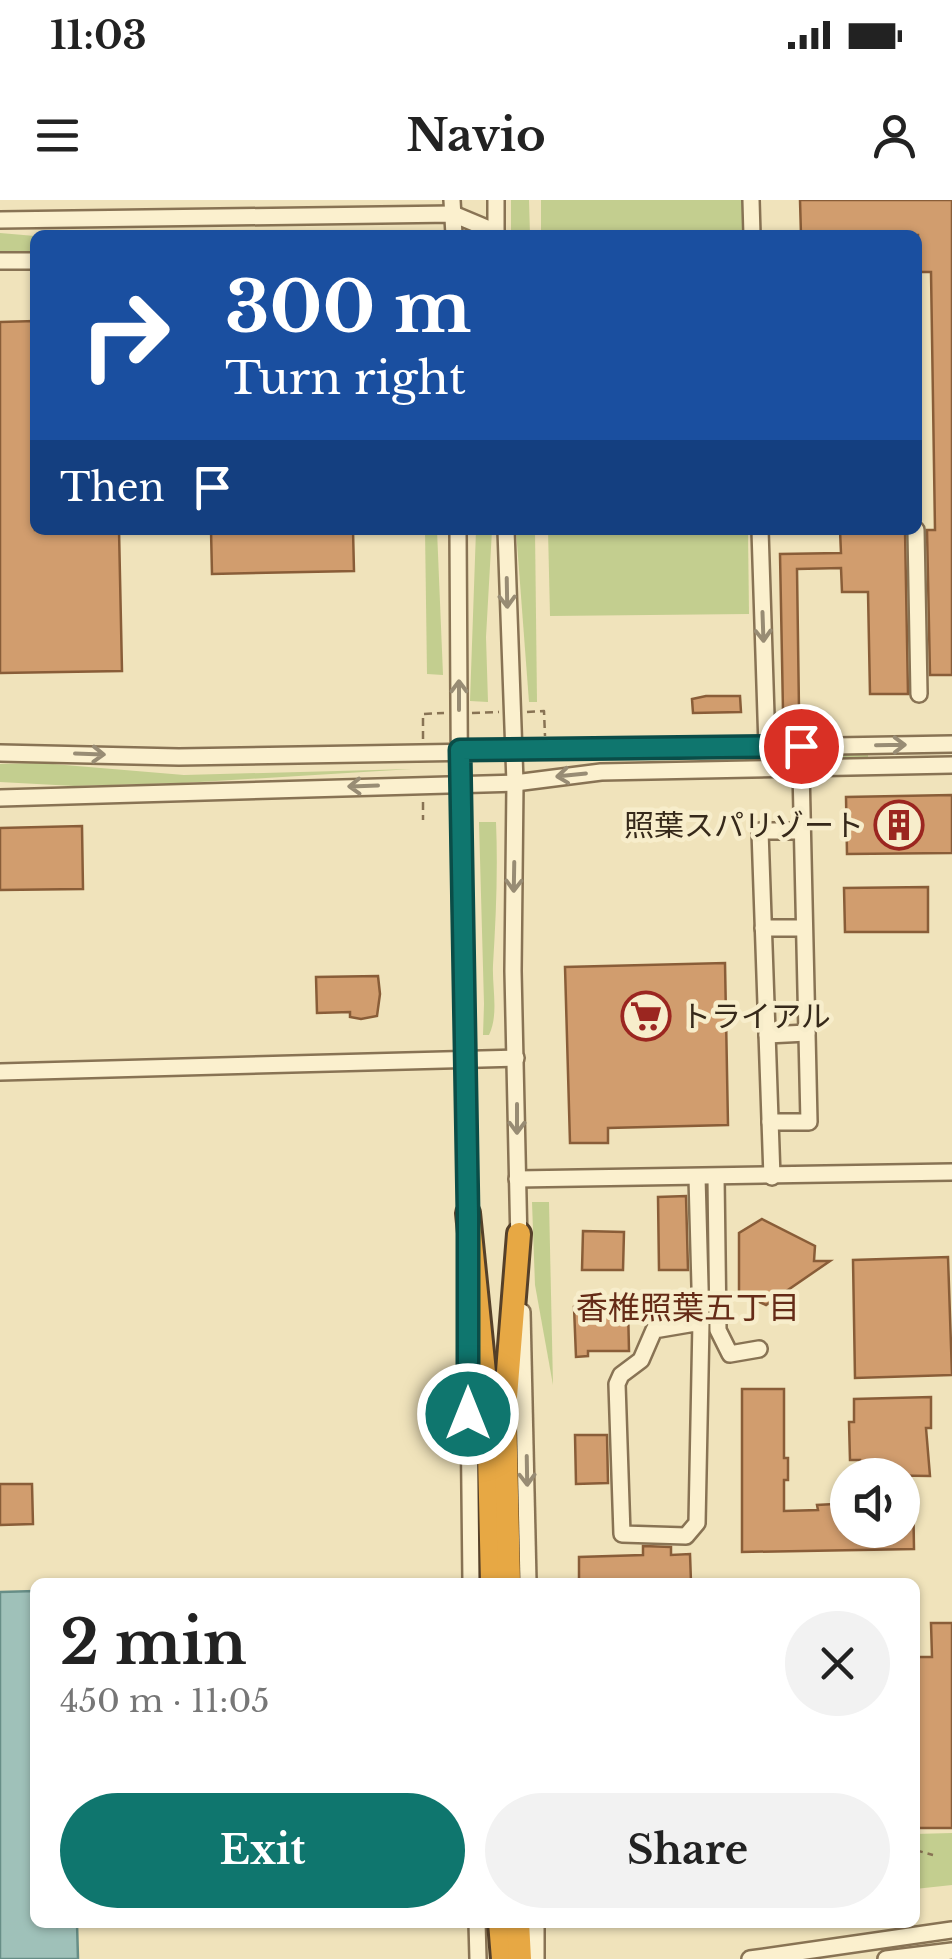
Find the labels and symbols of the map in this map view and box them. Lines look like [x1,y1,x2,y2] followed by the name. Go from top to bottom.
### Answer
[498,576,516,609] one-way arrow
[754,611,773,643] one-way arrow
[450,679,468,712] one-way arrow
[759,704,844,789] pin
[875,736,907,755] one-way arrow
[73,745,105,764] one-way arrow
[555,766,587,785] one-way arrow
[348,776,380,795] one-way arrow
[873,799,925,851] building icon: 照葉スパリゾート
[624,807,864,844] place label: 照葉スパリゾート
[504,860,524,892] one-way arrow
[620,990,672,1042] supermarket icon: トライアル
[681,998,831,1035] place label: トライアル
[507,1102,526,1134] one-way arrow
[576,1288,800,1328] district label: 香椎照葉五丁目
[416,1362,520,1466] position arrow
[517,1455,536,1487] one-way arrow

